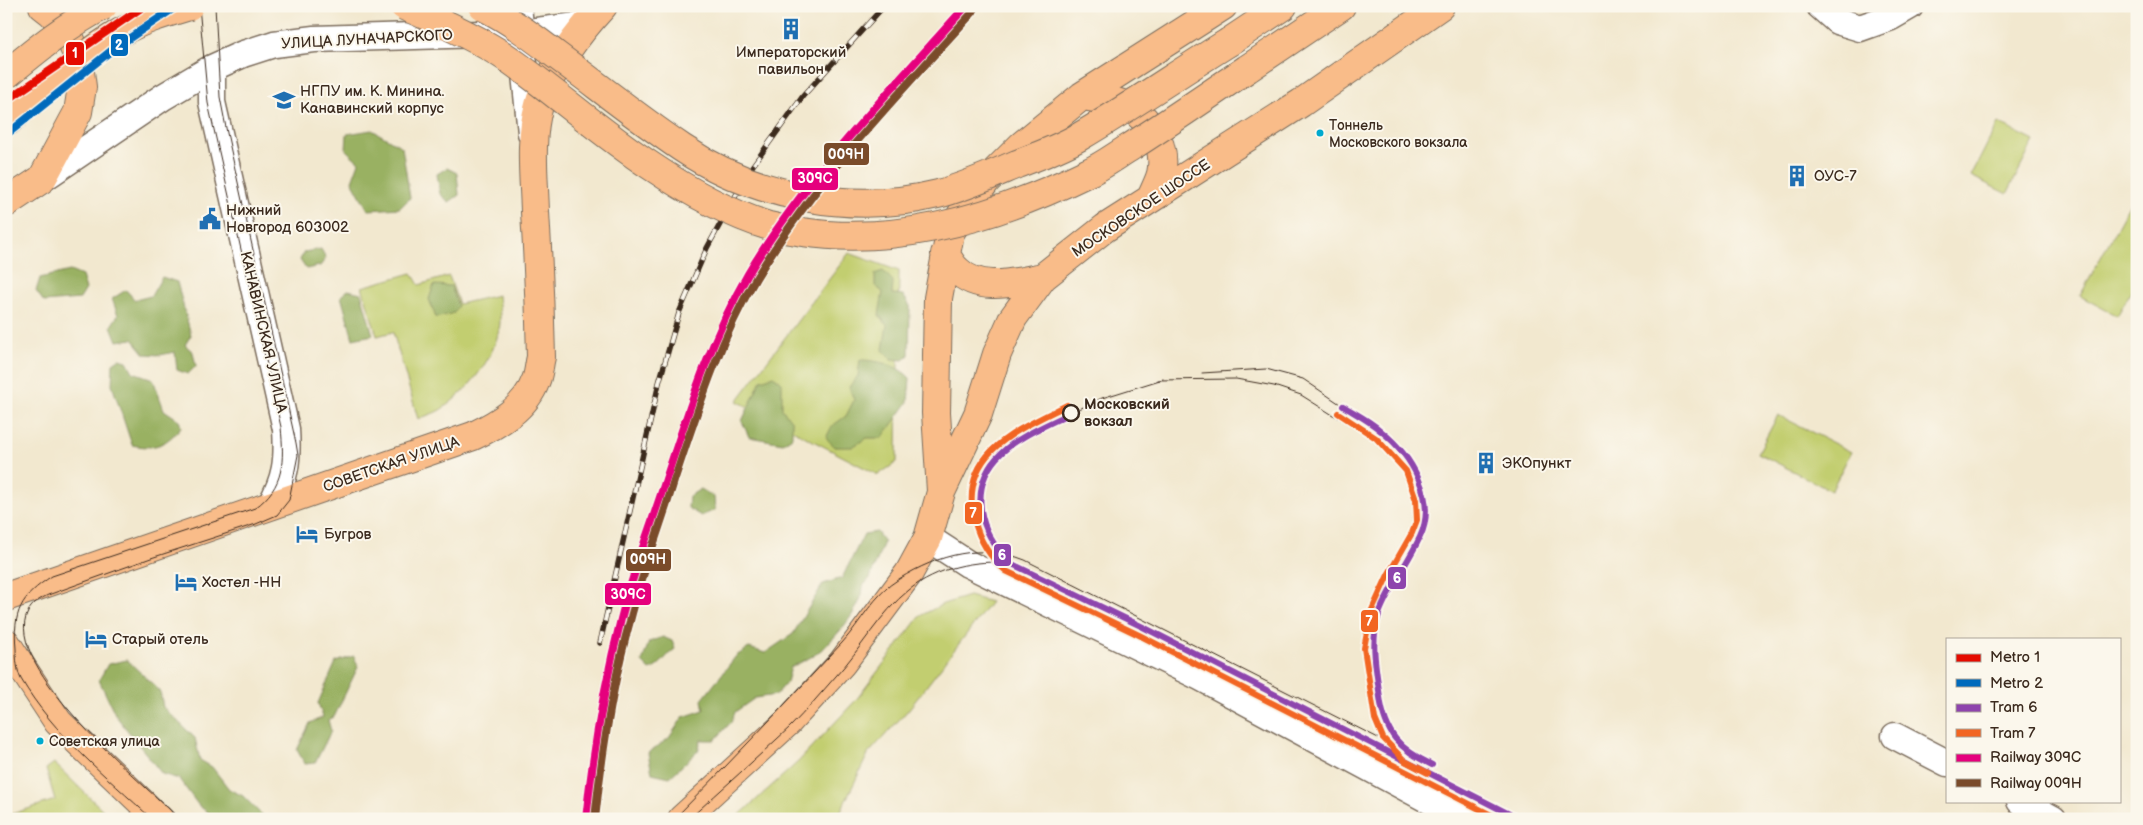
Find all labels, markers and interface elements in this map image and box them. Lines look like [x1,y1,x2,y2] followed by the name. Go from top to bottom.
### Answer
[778,16,804,42] building icon: Императорский павильон
[281,26,453,53] street label: УЛИЦА ЛУНАЧАРСКОГО
[110,33,129,57] line badge: 2
[115,37,124,54] text: 2
[65,41,85,66] line badge: 1
[736,43,846,79] place label: Императорский павильон
[72,45,78,62] text: 1
[300,82,445,118] place label: НГПУ им. К. Минина. Канавинский корпус
[271,87,297,113] school or university icon: НГПУ им. К. Минина. Канавинский корпус
[1329,117,1468,151] place label: Тоннель Московского вокзала
[1315,128,1325,138] marker: Тоннель Московского вокзала
[823,142,870,166] line badge: 009Н
[828,146,864,163] text: 009Н
[1069,155,1214,262] street label: МОСКОВСКОЕ ШОССЕ
[1784,163,1810,189] building icon: ОУС-7
[791,167,839,191] line badge: 309С
[1814,167,1857,186] place label: ОУС-7
[798,170,833,187] text: 309С
[226,201,349,237] place label: Нижний Новгород 603002
[197,206,223,232] public building icon: Нижний Новгород 603002
[236,249,292,416] street label: КАНАВИНСКАЯ УЛИЦА
[1084,395,1170,431] place label: Московский вокзал
[1062,404,1080,422] marker: Московский вокзал
[321,432,463,497] street label: СОВЕТСКАЯ УЛИЦА
[1473,450,1499,476] building icon: ЭКОпункт
[1502,454,1571,473] place label: ЭКОпункт
[964,501,983,525] line badge: 7
[969,505,977,522] text: 7
[294,521,320,547] hotel icon: Бугров
[324,525,371,544] place label: Бугров
[993,543,1012,567] line badge: 6
[998,547,1006,564] text: 6
[625,548,672,572] line badge: 009Н
[630,551,666,568] text: 009Н
[1387,566,1407,590] line badge: 6
[173,569,199,595] hotel icon: Хостел -НН
[1393,570,1401,587] text: 6
[202,573,281,592] place label: Хостел -НН
[604,582,652,606] line badge: 309С
[611,586,646,603] text: 309С
[1360,609,1379,633] line badge: 7
[1365,613,1373,630] text: 7
[83,626,109,652] hotel icon: Старый отель
[112,630,209,649] place label: Старый отель
[1946,638,2120,802] legend
[1990,648,2040,667] text: Metro 1
[1990,674,2043,693] text: Metro 2
[1990,698,2038,717] text: Tram 6
[1990,724,2036,743] text: Tram 7
[49,733,161,750] place label: Советская улица
[35,736,45,746] marker: Советская улица
[1990,748,2081,767] text: Railway 309С
[1990,774,2082,793] text: Railway 009Н

